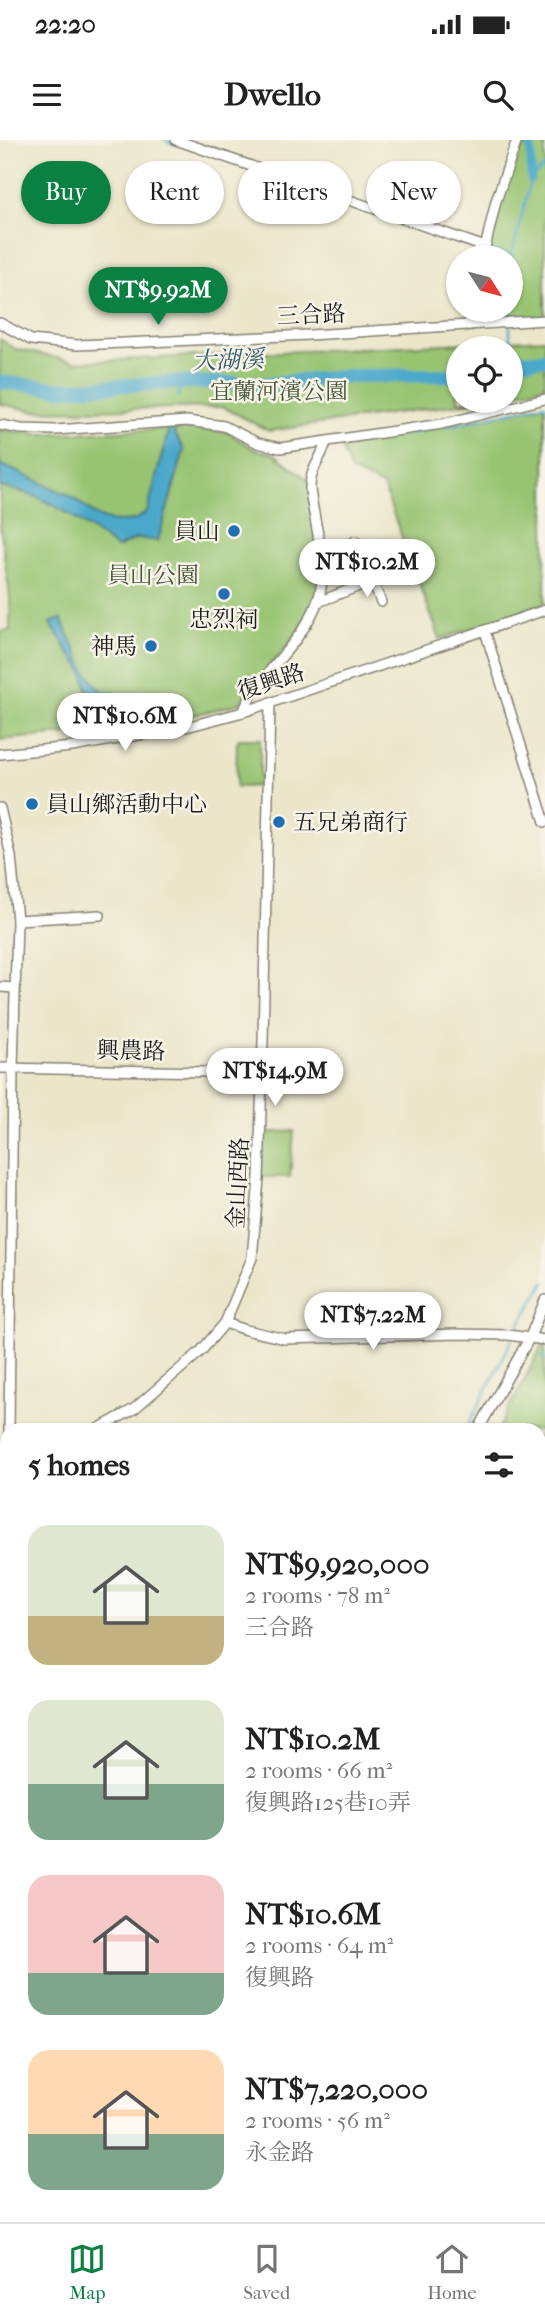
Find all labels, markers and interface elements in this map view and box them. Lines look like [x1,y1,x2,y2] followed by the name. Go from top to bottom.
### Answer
[35,9,96,40] text: 22:20
[28,76,66,114] icon: menu
[224,76,321,113] text: Dwello
[479,76,517,114] icon: search
[21,161,111,224] chip: Buy
[125,161,224,224] chip: Rent
[238,161,352,224] chip: Filters
[366,161,461,224] chip: New
[446,245,523,322] north arrow
[446,245,523,413] map controls
[86,268,230,327] pin: NT$9.92M
[105,276,211,303] text: NT$9.92M
[276,300,346,330] street label: 三合路
[446,336,523,413] button: locate
[192,345,267,375] water label: 大湖溪
[210,378,348,405] park label: 宜蘭河濱公園
[174,518,220,545] place label: 員山
[226,523,242,539] marker: 員山
[295,540,439,599] pin: NT$10.2M
[315,548,419,575] text: NT$10.2M
[107,562,199,589] park label: 員山公園
[216,586,232,602] marker: 忠烈祠
[190,606,259,633] place label: 忠烈祠
[91,633,137,660] place label: 神馬
[143,638,159,654] marker: 神馬
[234,658,308,706] street label: 復興路
[53,694,197,753] pin: NT$10.6M
[73,702,177,729] text: NT$10.6M
[46,791,207,818] place label: 員山鄉活動中心
[24,796,40,812] marker: 員山鄉活動中心
[293,809,408,836] place label: 五兄弟商行
[271,814,287,830] marker: 五兄弟商行
[96,1037,166,1065] street label: 興農路
[203,1048,347,1108] pin: NT$14.9M
[222,1057,328,1084] text: NT$14.9M
[222,1136,254,1230] street label: 金山西路
[301,1292,445,1352] pin: NT$7.22M
[320,1301,426,1328] text: NT$7.22M
[480,1446,518,1484] icon: filters
[28,1448,130,1483] text: 5 homes
[245,1547,429,1582] text: NT$9,920,000
[84,1553,168,1637] icon: home
[245,1582,390,1609] text: 2 rooms · 78 m²
[245,1614,314,1641] text: 三合路
[245,1722,380,1757] text: NT$10.2M
[84,1728,168,1812] icon: home
[245,1757,392,1784] text: 2 rooms · 66 m²
[245,1789,411,1816] text: 復興路125巷10弄
[245,1897,381,1932] text: NT$10.6M
[84,1903,168,1987] icon: home
[245,1932,393,1959] text: 2 rooms · 64 m²
[245,1964,314,1991] text: 復興路
[245,2072,428,2107] text: NT$7,220,000
[84,2078,168,2162] icon: home
[245,2107,390,2134] text: 2 rooms · 56 m²
[245,2139,314,2166] text: 永金路
[68,2240,106,2304] tab: Map
[243,2240,290,2304] tab: Saved
[427,2240,477,2304] tab: Home

